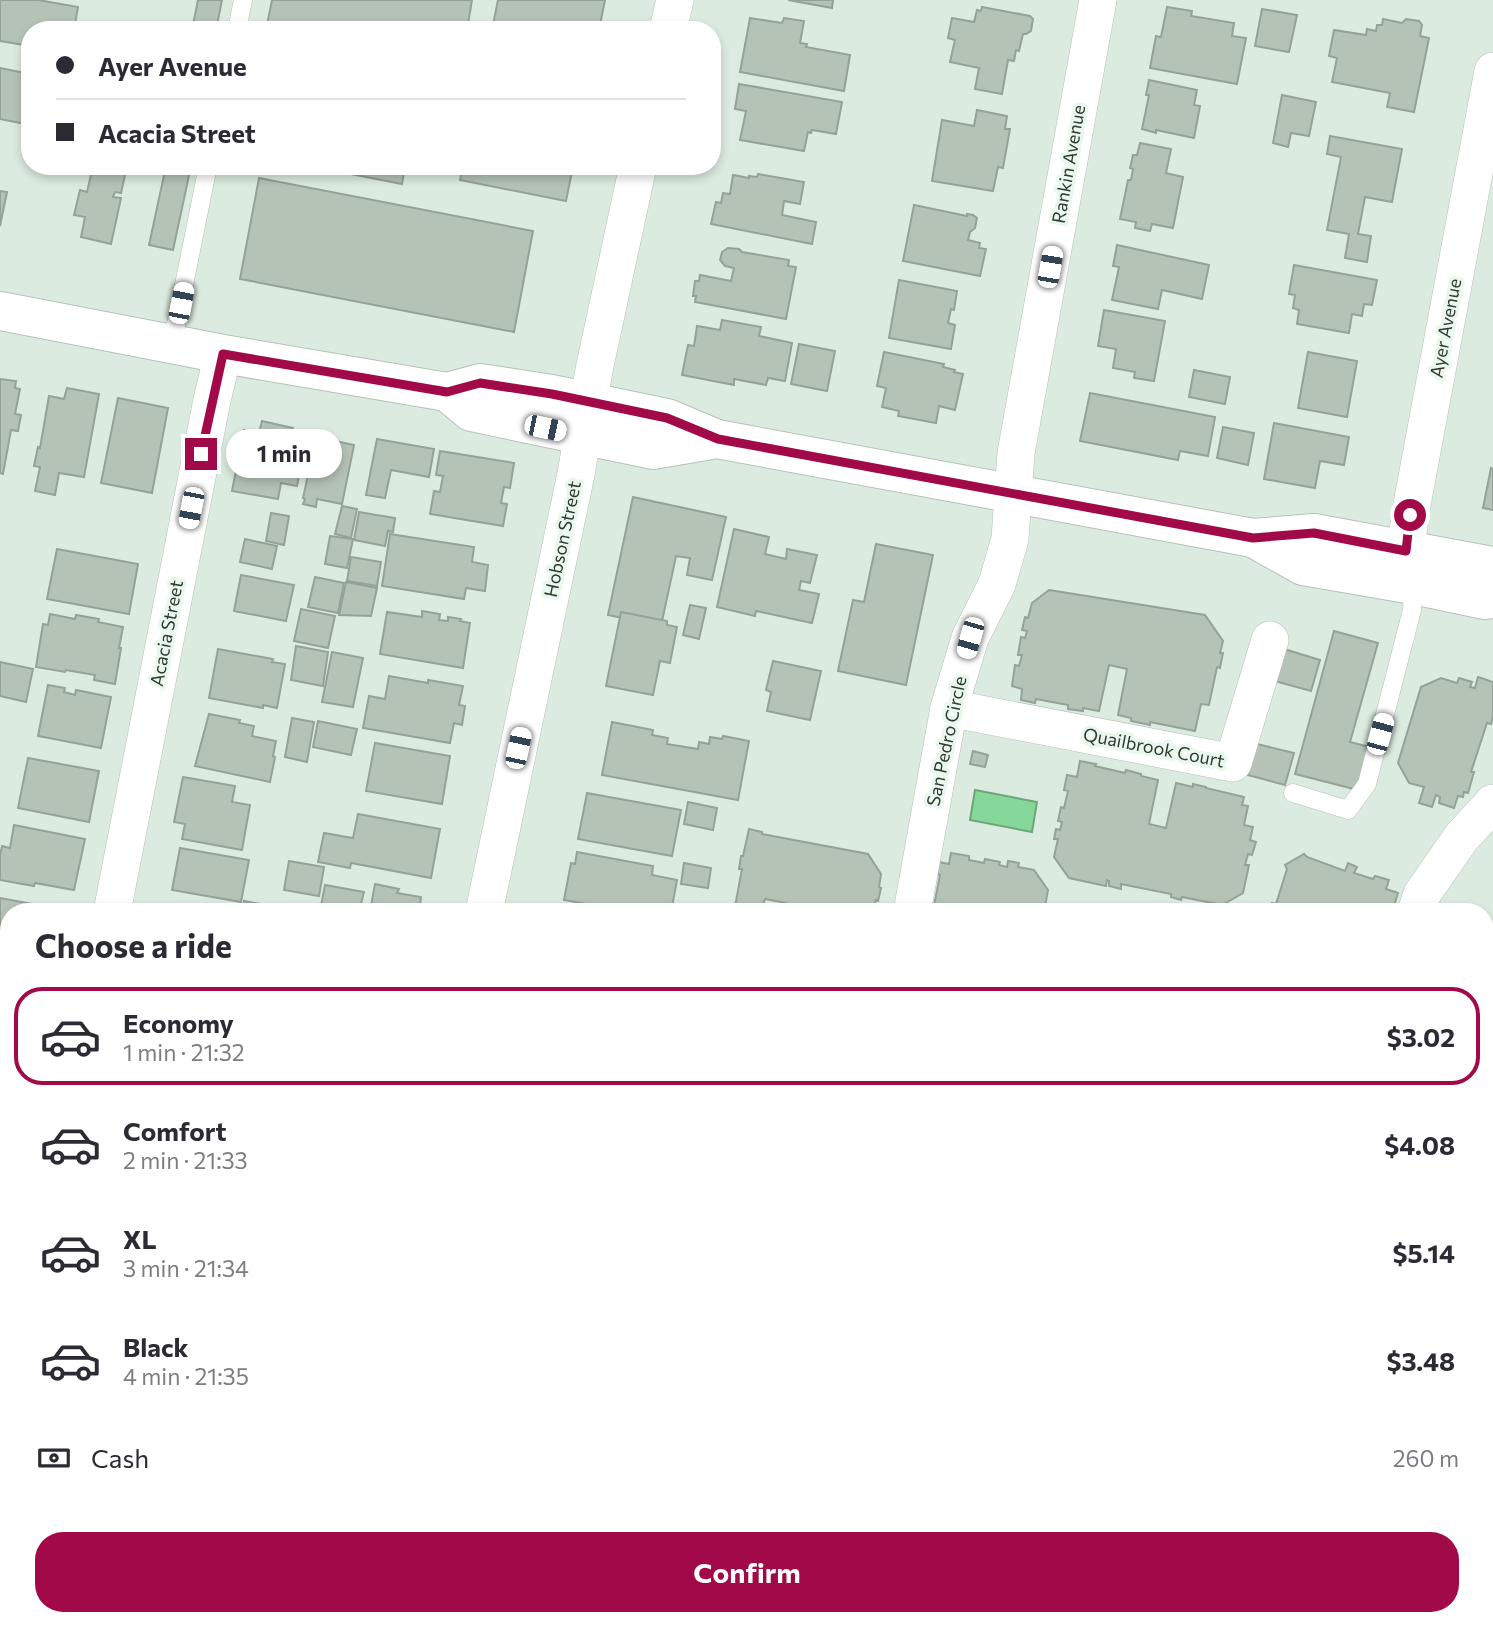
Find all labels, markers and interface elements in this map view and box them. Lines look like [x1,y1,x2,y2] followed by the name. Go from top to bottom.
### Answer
[98,50,247,81] text: Ayer Avenue
[1047,103,1089,225] street label: Rankin Avenue
[98,117,256,148] text: Acacia Street
[1037,244,1064,290] car
[1425,276,1465,380] street label: Ayer Avenue
[167,280,196,326] car
[523,413,568,443] car
[226,430,341,478] callout: 1 min
[185,438,217,470] route end
[257,439,311,467] text: 1 min
[539,479,585,599] street label: Hobson Street
[177,485,206,531] car
[1394,499,1426,531] route start
[145,578,187,688] street label: Acacia Street
[955,615,986,661] car
[921,674,971,808] street label: San Pedro Circle
[1365,711,1396,757] car
[1082,723,1226,771] street label: Quailbrook Court
[504,725,533,771] car
[35,925,232,965] text: Choose a ride
[39,1005,102,1068] icon: car
[123,1007,234,1038] text: Economy
[1387,1021,1455,1052] text: $3.02
[123,1038,244,1066] text: 1 min · 21:32
[39,1113,102,1176] icon: car
[123,1115,226,1146] text: Comfort
[1384,1129,1455,1160] text: $4.08
[123,1146,248,1174] text: 2 min · 21:33
[39,1221,102,1284] icon: car
[123,1223,157,1254] text: XL
[1393,1237,1455,1268] text: $5.14
[123,1254,249,1282] text: 3 min · 21:34
[39,1329,102,1392] icon: car
[123,1331,189,1362] text: Black
[1387,1345,1455,1376] text: $3.48
[123,1362,249,1390] text: 4 min · 21:35
[35,1439,73,1477] icon: cash
[91,1442,149,1473] text: Cash
[1393,1444,1459,1472] text: 260 m
[35,1532,1459,1612] button: Confirm

